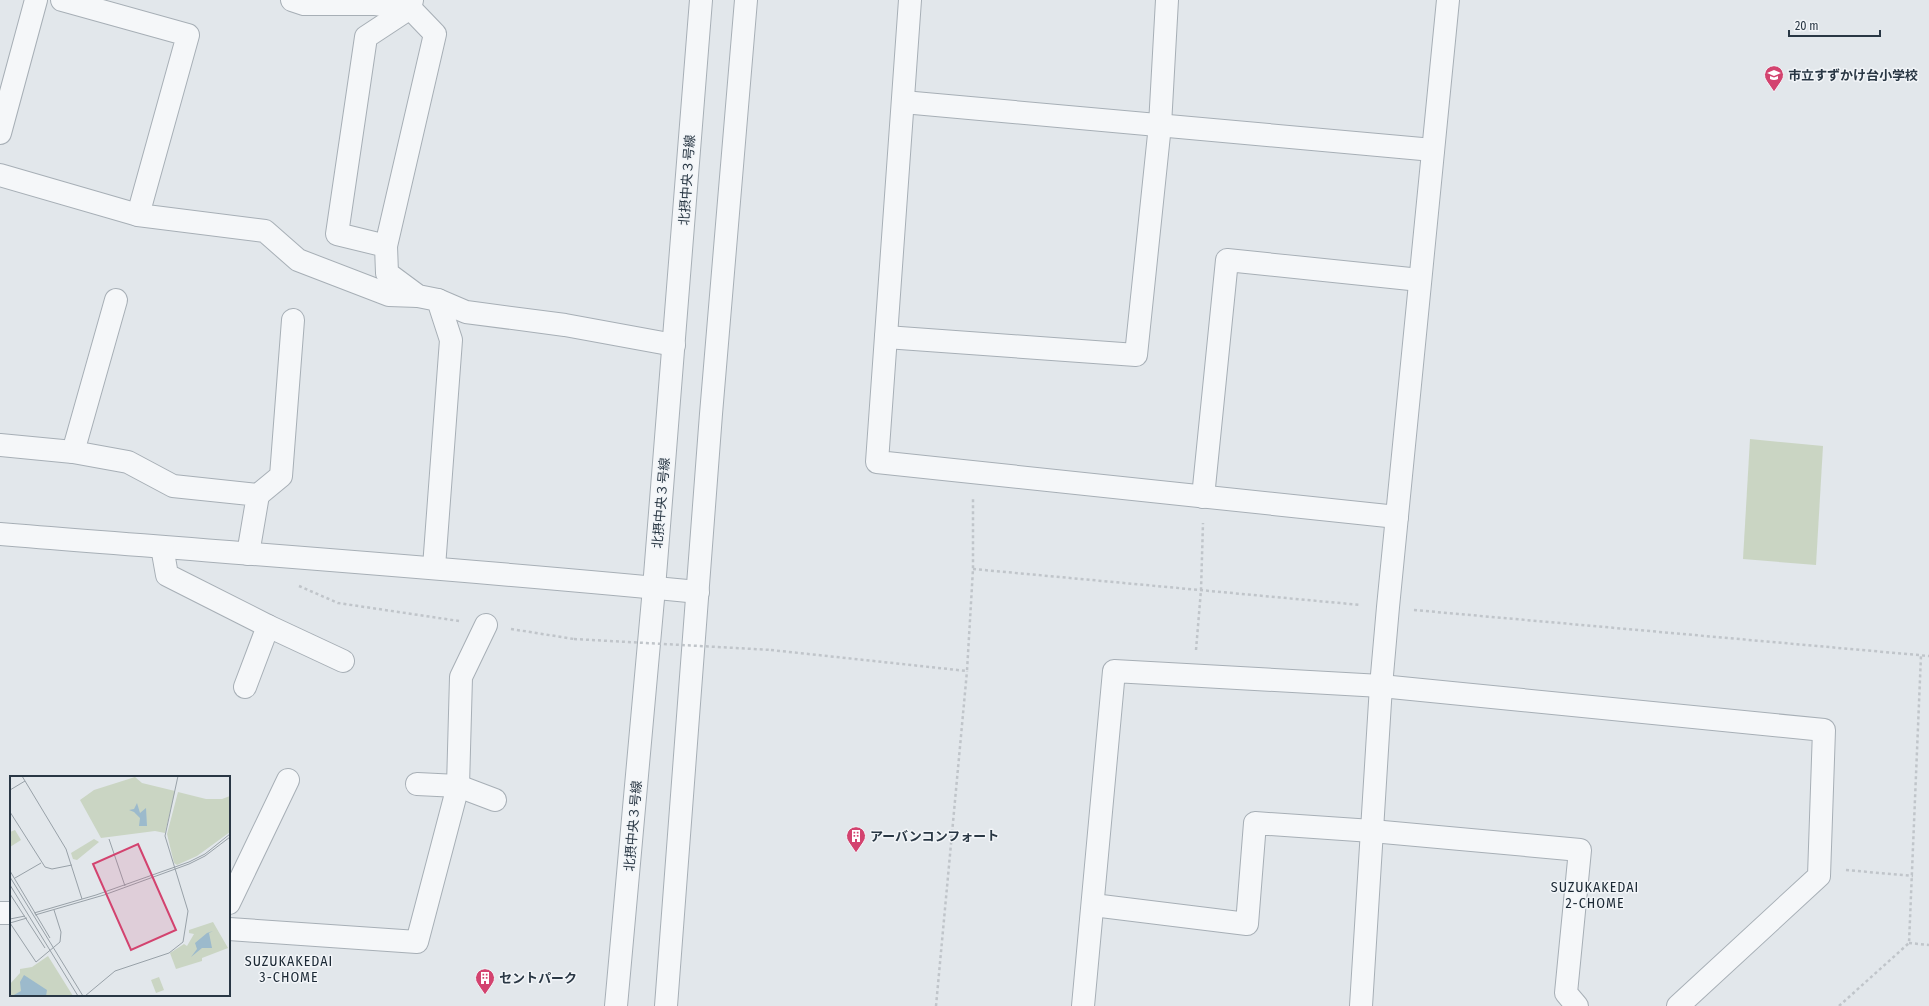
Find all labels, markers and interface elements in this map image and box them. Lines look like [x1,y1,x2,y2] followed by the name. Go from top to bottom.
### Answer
[1789,12,1880,38] scale bar
[1795,19,1819,33] text: 20 m
[1763,64,1785,92] school or university icon: 市立すずかけ台小学校
[1788,68,1918,83] place label: 市立すずかけ台小学校
[676,134,698,226] street label: 北摂中央３号線
[650,457,672,549] street label: 北摂中央３号線
[10,776,230,996] inset map
[622,780,644,872] street label: 北摂中央３号線
[845,825,867,853] building icon: アーバンコンフォート
[870,829,999,844] place label: アーバンコンフォート
[1551,879,1639,912] district label: SUZUKAKEDAI 2-CHOME
[245,953,333,986] district label: SUZUKAKEDAI 3-CHOME
[474,967,496,995] building icon: セントパーク
[499,971,577,986] place label: セントパーク

